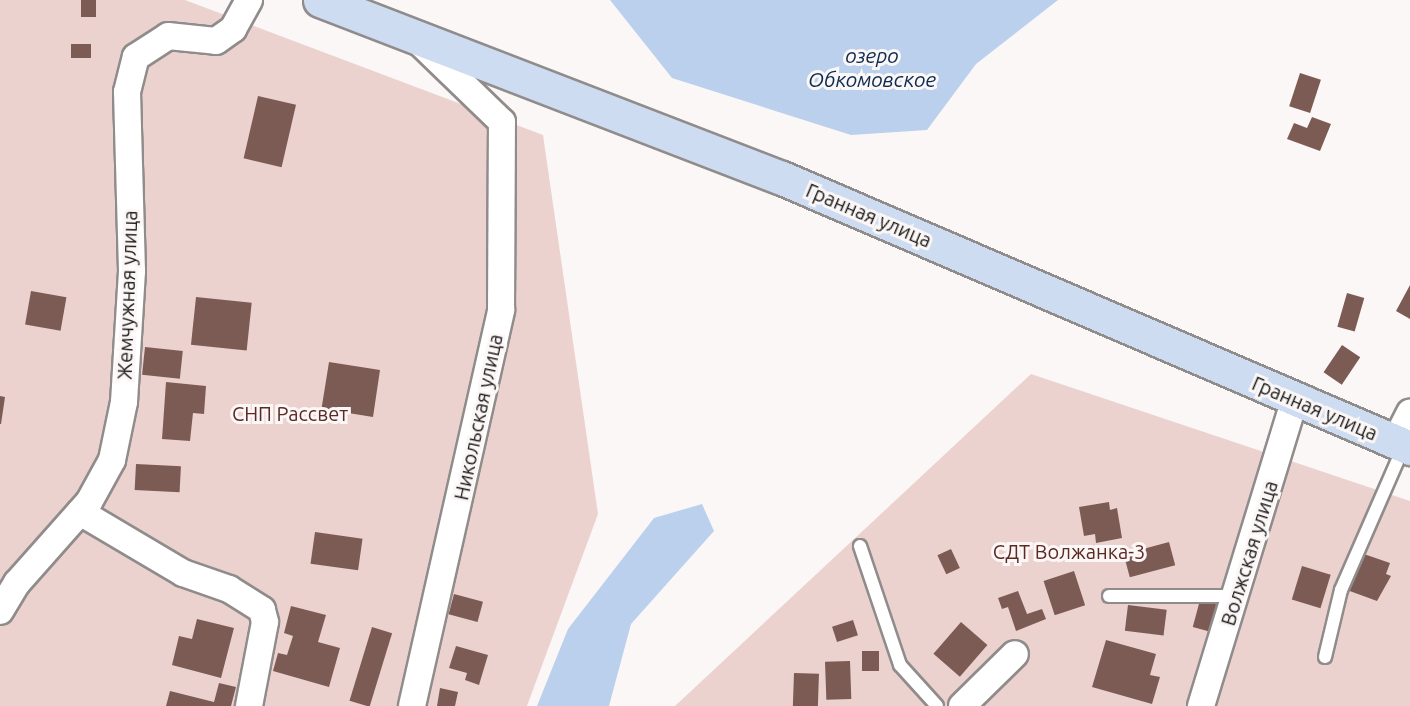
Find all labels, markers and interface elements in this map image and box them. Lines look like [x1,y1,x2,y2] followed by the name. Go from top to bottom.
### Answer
[808,42,936,92] water label: озеро Обкомовское
[803,178,935,252] street label: Гранная улица
[112,210,142,380] street label: Жемчужная улица
[449,332,507,502] street label: Никольская улица
[1249,371,1381,445] street label: Гранная улица
[232,401,348,425] park label: СНП Рассвет
[1216,478,1282,628] street label: Волжская улица
[993,539,1145,563] park label: СДТ Волжанка-3

